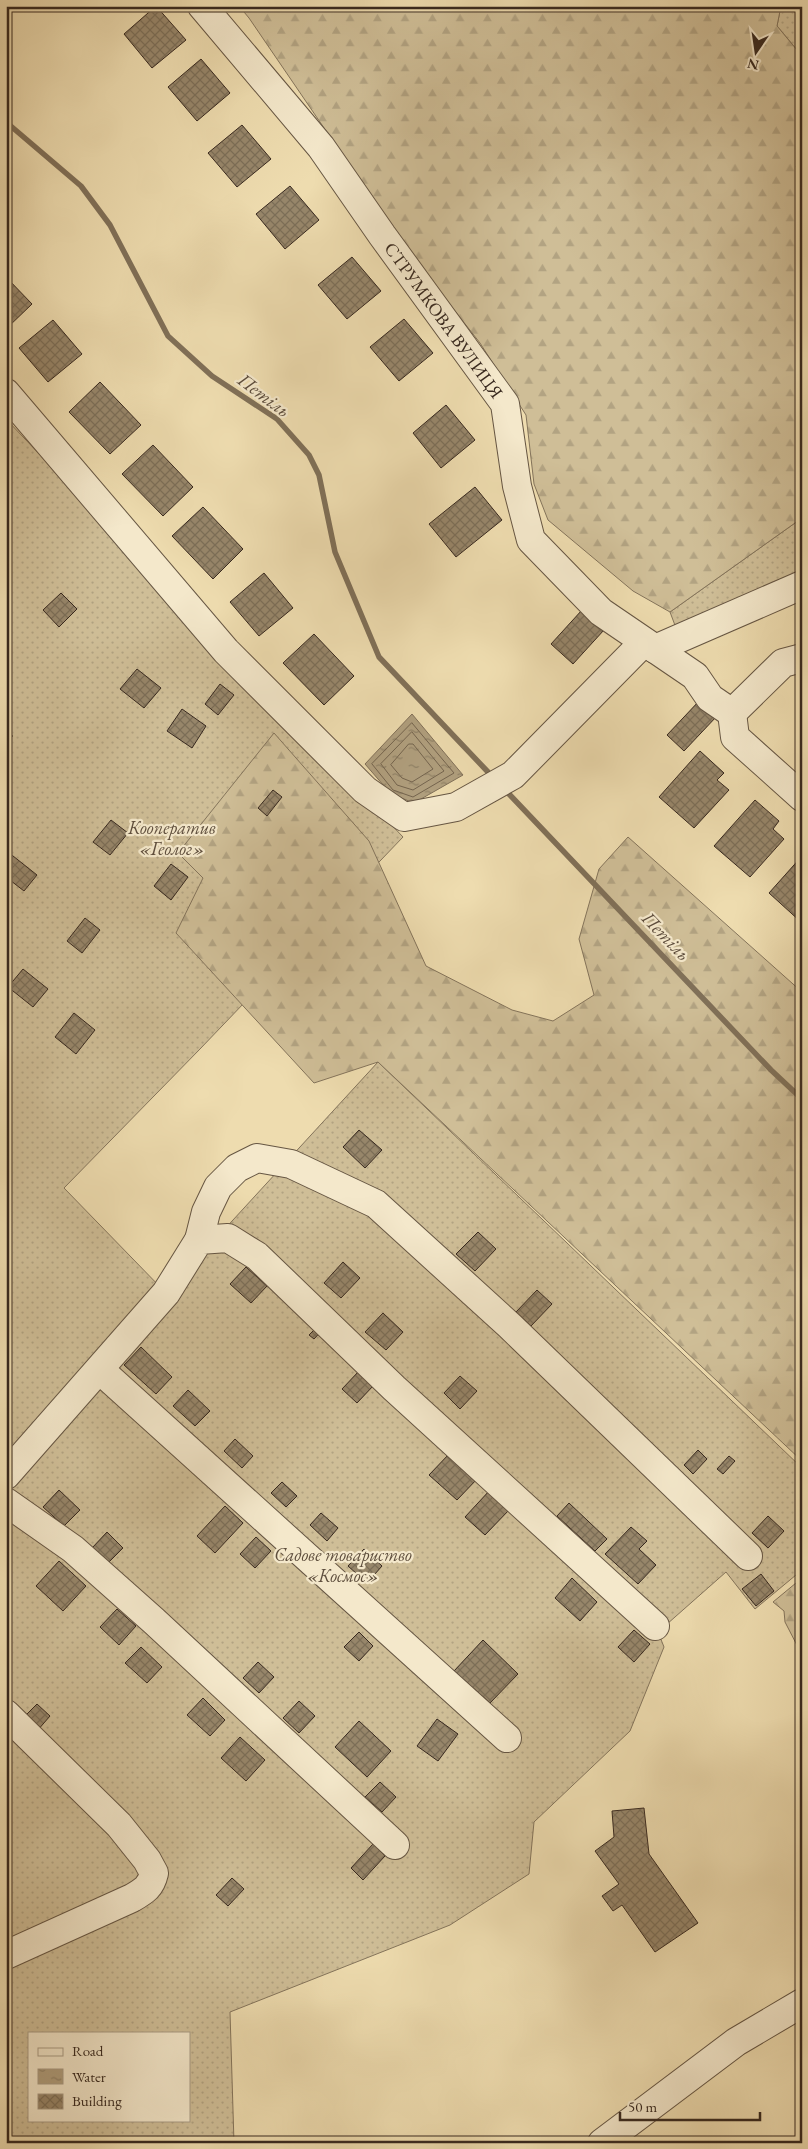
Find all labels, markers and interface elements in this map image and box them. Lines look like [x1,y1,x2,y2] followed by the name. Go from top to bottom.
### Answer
[730,28,780,78] north arrow
[745,54,761,75] text: N
[380,237,508,403] street label: СТРУМКОВА ВУЛИЦЯ
[232,367,295,423] water label: Петіль
[127,816,216,860] park label: Кооператив «Геолог»
[636,905,696,966] water label: Петіль
[274,1543,412,1587] park label: Садове товариство «Космос»
[28,2032,190,2122] legend
[72,2041,104,2060] text: Road
[72,2067,106,2086] text: Water
[620,2089,760,2121] scale bar
[72,2091,122,2110] text: Building
[628,2097,657,2116] text: 50 m

